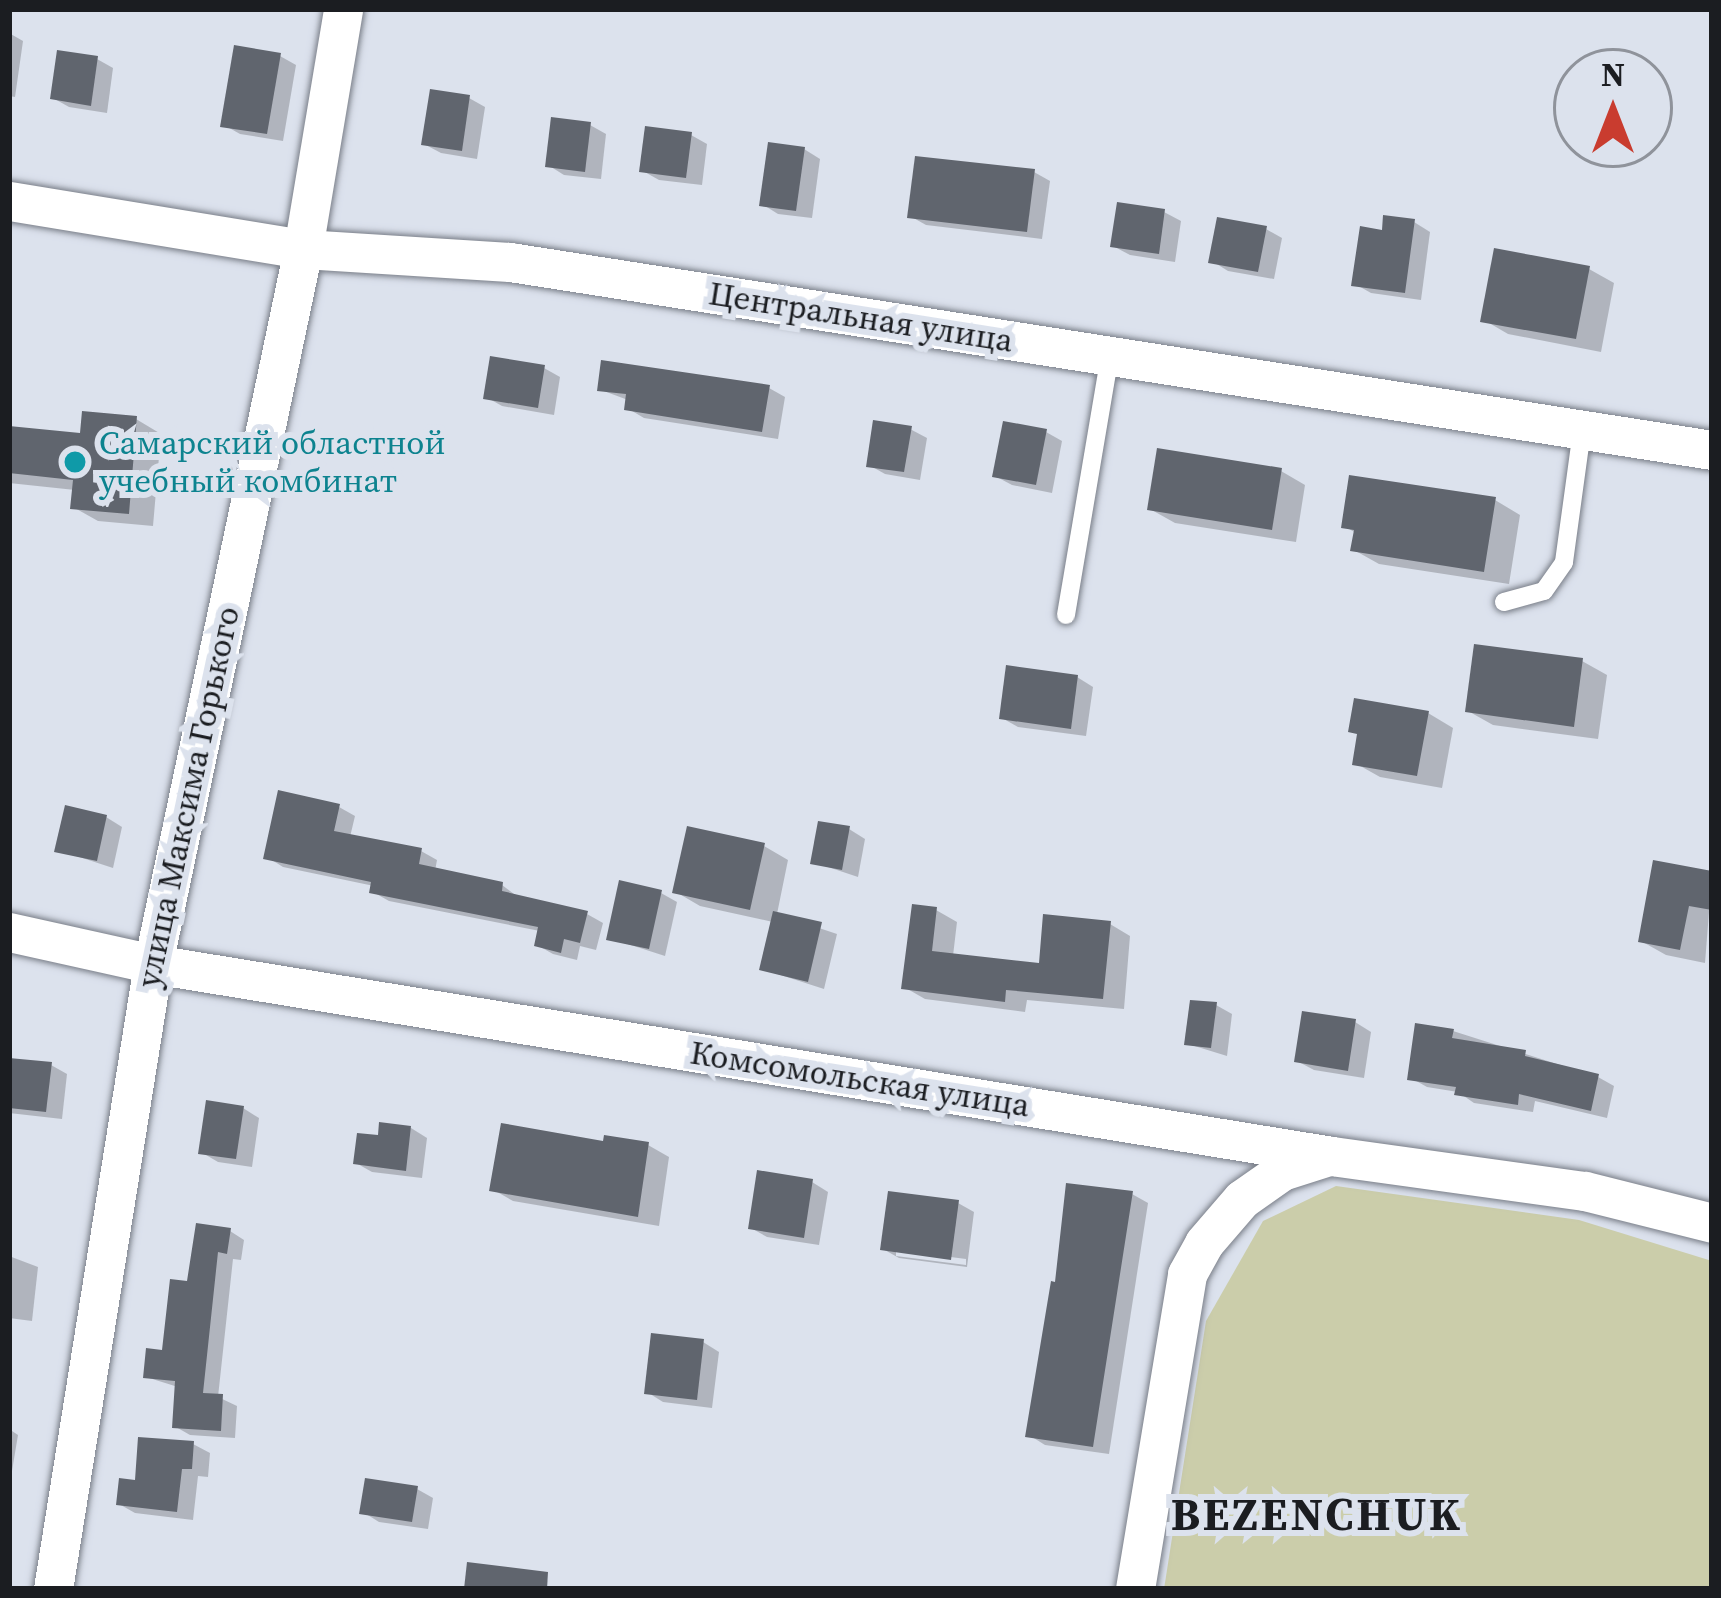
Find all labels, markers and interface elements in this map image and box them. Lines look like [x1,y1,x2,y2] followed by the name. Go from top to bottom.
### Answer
[1553,48,1673,168] north arrow
[1601,52,1625,97] text: N
[706,273,1016,361] street label: Центральная улица
[99,423,446,501] place label: Самарский областной учебный комбинат
[62,449,88,475] marker: Самарский областной учебный комбинат
[128,603,248,991] street label: улица Максима Горького
[687,1033,1033,1125] street label: Комсомольская улица
[1171,1488,1463,1542] district label: BEZENCHUK

